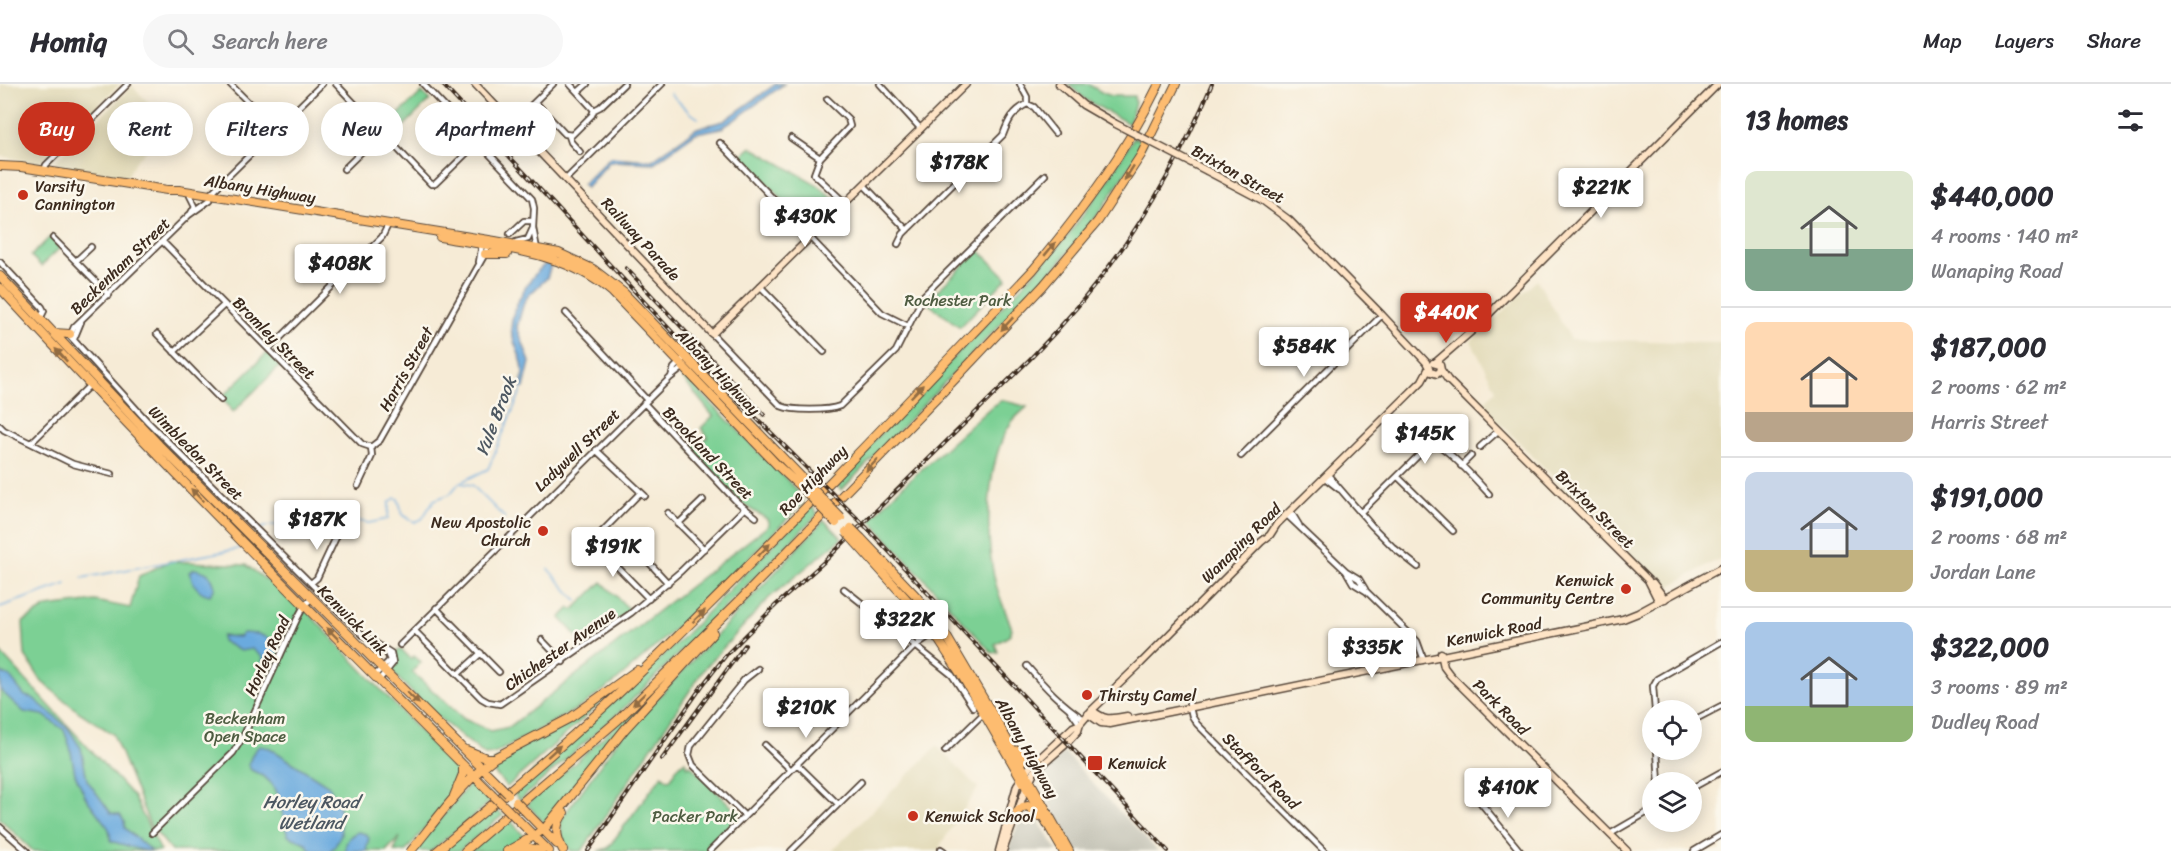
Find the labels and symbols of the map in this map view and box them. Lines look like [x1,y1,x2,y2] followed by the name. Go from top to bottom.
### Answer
[1186,136,1290,212] street label: Brixton Street
[917,143,1001,194] pin: $178K
[1124,165,1135,181] one-way arrow
[201,166,318,212] street label: Albany Highway
[1559,168,1643,219] pin: $221K
[35,172,115,219] place label: Varsity Cannington
[16,188,30,202] marker: Varsity Cannington
[594,190,688,288] street label: Railway Parade
[763,197,847,248] pin: $430K
[63,210,177,322] street label: Beckenham Street
[1044,241,1057,257] one-way arrow
[298,244,382,295] pin: $408K
[904,286,1012,315] park label: Rochester Park
[225,289,323,387] street label: Bromley Street
[1404,293,1488,344] pin: $440K
[1001,316,1014,331] one-way arrow
[371,321,442,417] street label: Harris Street
[668,321,768,423] street label: Albany Highway
[1262,327,1346,378] pin: $584K
[55,348,69,362] one-way arrow
[466,370,526,461] water label: Yule Brook
[910,384,924,399] one-way arrow
[141,398,251,508] street label: Wimbledon Street
[655,399,761,507] street label: Brookland Street
[527,401,627,499] street label: Ladywell Street
[1383,414,1467,465] pin: $145K
[771,437,855,522] street label: Roe Highway
[865,457,879,472] one-way arrow
[1548,462,1642,556] street label: Brixton Street
[190,488,204,502] one-way arrow
[1194,494,1290,590] street label: Wanaping Road
[275,500,359,551] pin: $187K
[431,508,531,555] place label: New Apostolic Church
[536,524,550,538] marker: New Apostolic Church
[571,527,655,578] pin: $191K
[756,544,770,558] one-way arrow
[1482,566,1615,613] place label: Kenwick Community Centre
[310,577,396,663] street label: Kenwick Link
[1619,582,1633,596] marker: Kenwick Community Centre
[498,599,622,699] street label: Chichester Avenue
[862,600,946,651] pin: $322K
[1444,608,1546,655] street label: Kenwick Road
[691,609,705,623] one-way arrow
[236,610,299,701] street label: Horley Road
[326,628,340,642] one-way arrow
[1330,628,1414,679] pin: $335K
[1466,672,1538,744] street label: Park Road
[1099,681,1197,710] place label: Thirsty Camel
[764,688,848,739] pin: $210K
[1080,688,1094,702] marker: Thirsty Camel
[406,691,421,705] one-way arrow
[632,691,646,705] one-way arrow
[987,691,1067,805] street label: Albany Highway
[204,704,286,751] park label: Beckenham Open Space
[1215,725,1308,818] street label: Stafford Road
[546,745,561,758] one-way arrow
[1108,749,1167,778] place label: Kenwick
[1086,754,1104,772] marker: Kenwick
[1466,768,1550,819] pin: $410K
[263,786,363,839] water label: Horley Road Wetland
[652,802,738,831] park label: Packer Park
[925,802,1035,831] place label: Kenwick School
[906,809,920,823] marker: Kenwick School

